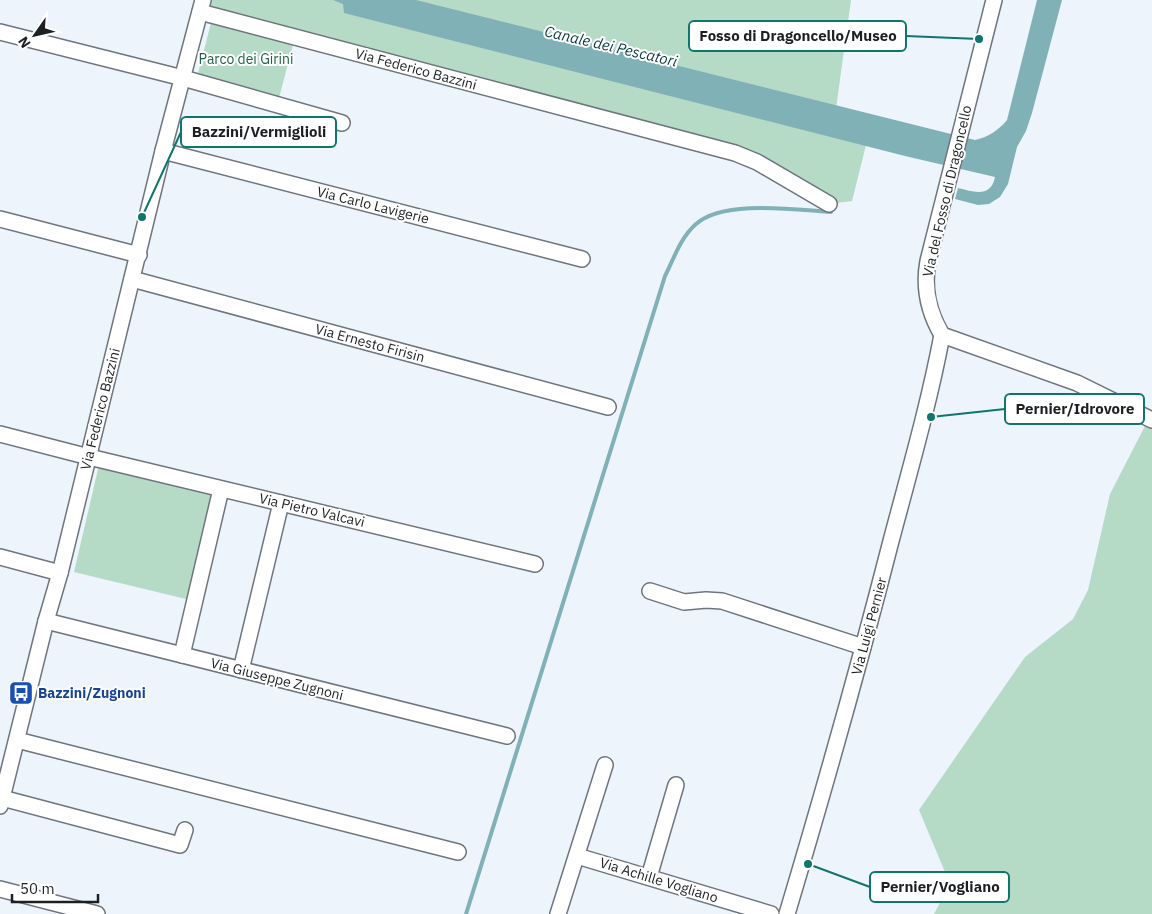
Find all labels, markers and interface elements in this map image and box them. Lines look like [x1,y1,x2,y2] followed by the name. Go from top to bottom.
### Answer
[10,10,60,60] north arrow
[543,21,679,71] water label: Canale dei Pescatori
[689,21,906,51] callout: Fosso di Dragoncello/Museo
[699,26,897,45] text: Fosso di Dragoncello/Museo
[14,33,35,52] text: N
[353,44,479,94] street label: Via Federico Bazzini
[199,50,293,68] park label: Parco dei Girini
[918,103,976,279] street label: Via del Fosso di Dragoncello
[181,117,336,147] callout: Bazzini/Vermiglioli
[192,122,326,141] text: Bazzini/Vermiglioli
[315,182,431,228] street label: Via Carlo Lavigerie
[313,320,427,366] street label: Via Ernesto Firisin
[76,346,124,472] street label: Via Federico Bazzini
[1005,394,1144,424] callout: Pernier/Idrovore
[1016,399,1135,418] text: Pernier/Idrovore
[257,489,367,531] street label: Via Pietro Valcavi
[847,575,891,677] street label: Via Luigi Pernier
[209,654,345,704] street label: Via Giuseppe Zugnoni
[8,680,34,706] bus stop icon: Bazzini/Zugnoni
[38,684,146,702] place label: Bazzini/Zugnoni
[598,853,720,907] street label: Via Achille Vogliano
[12,872,99,904] scale bar
[870,872,1009,902] callout: Pernier/Vogliano
[880,877,1000,896] text: Pernier/Vogliano
[20,879,55,898] text: 50 m

